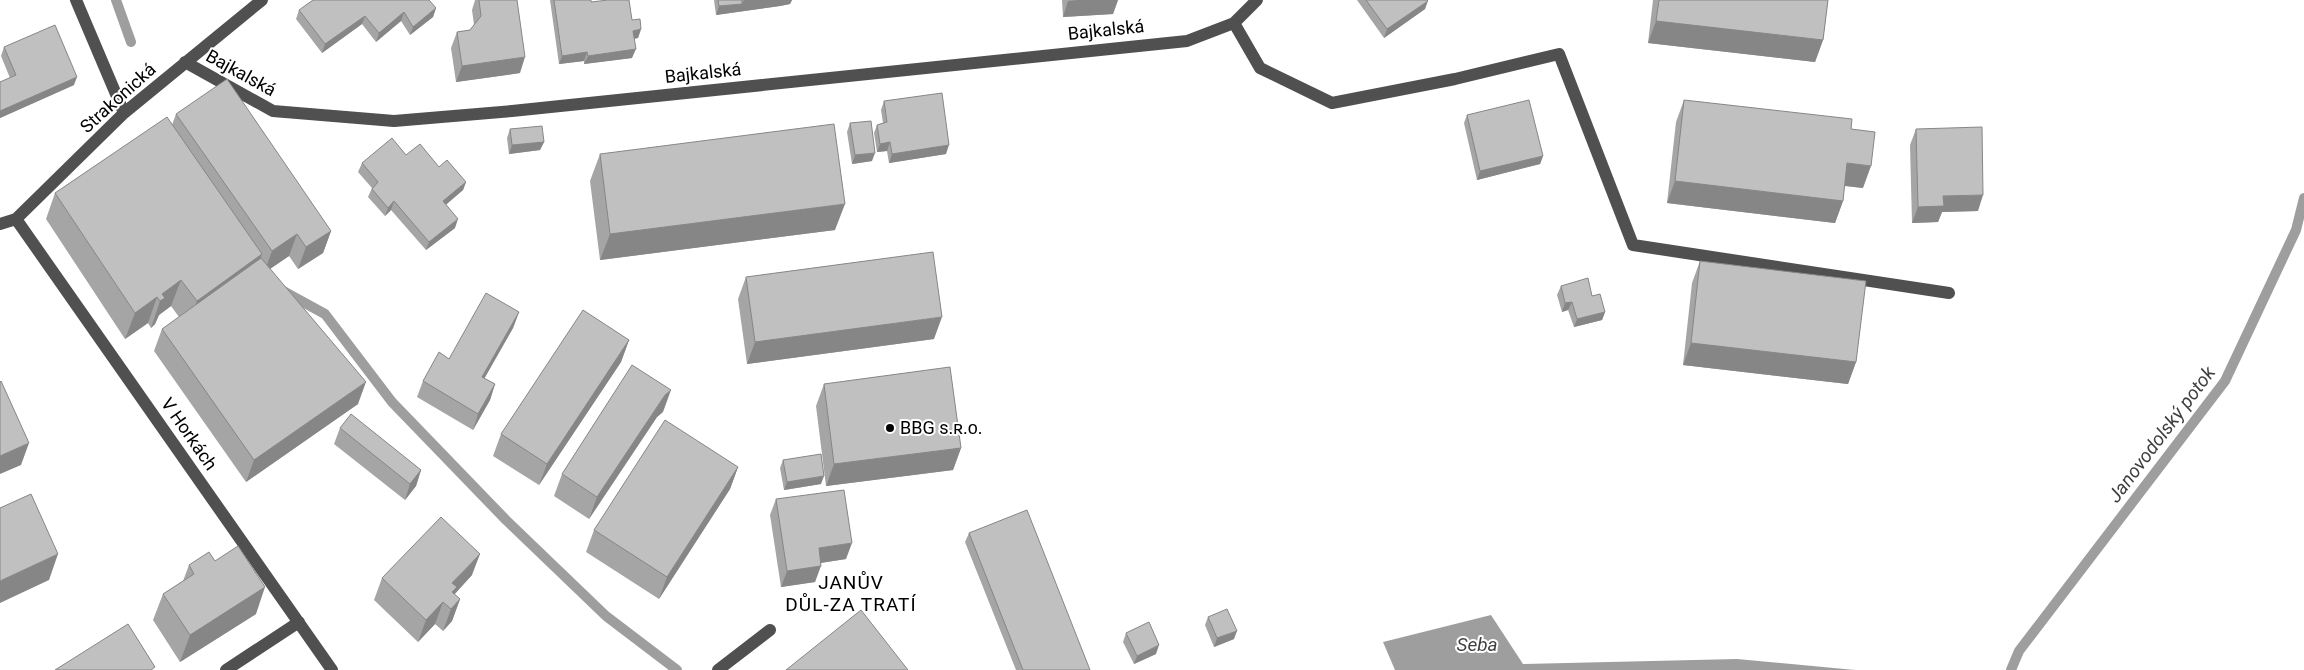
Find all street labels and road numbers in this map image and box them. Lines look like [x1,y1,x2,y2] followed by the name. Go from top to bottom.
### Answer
[1067,15,1145,44] street label: Bajkalská
[203,45,280,100] street label: Bajkalská
[76,58,160,137] street label: Strakonická
[664,58,742,87] street label: Bajkalská
[157,394,222,474] street label: V Horkách

